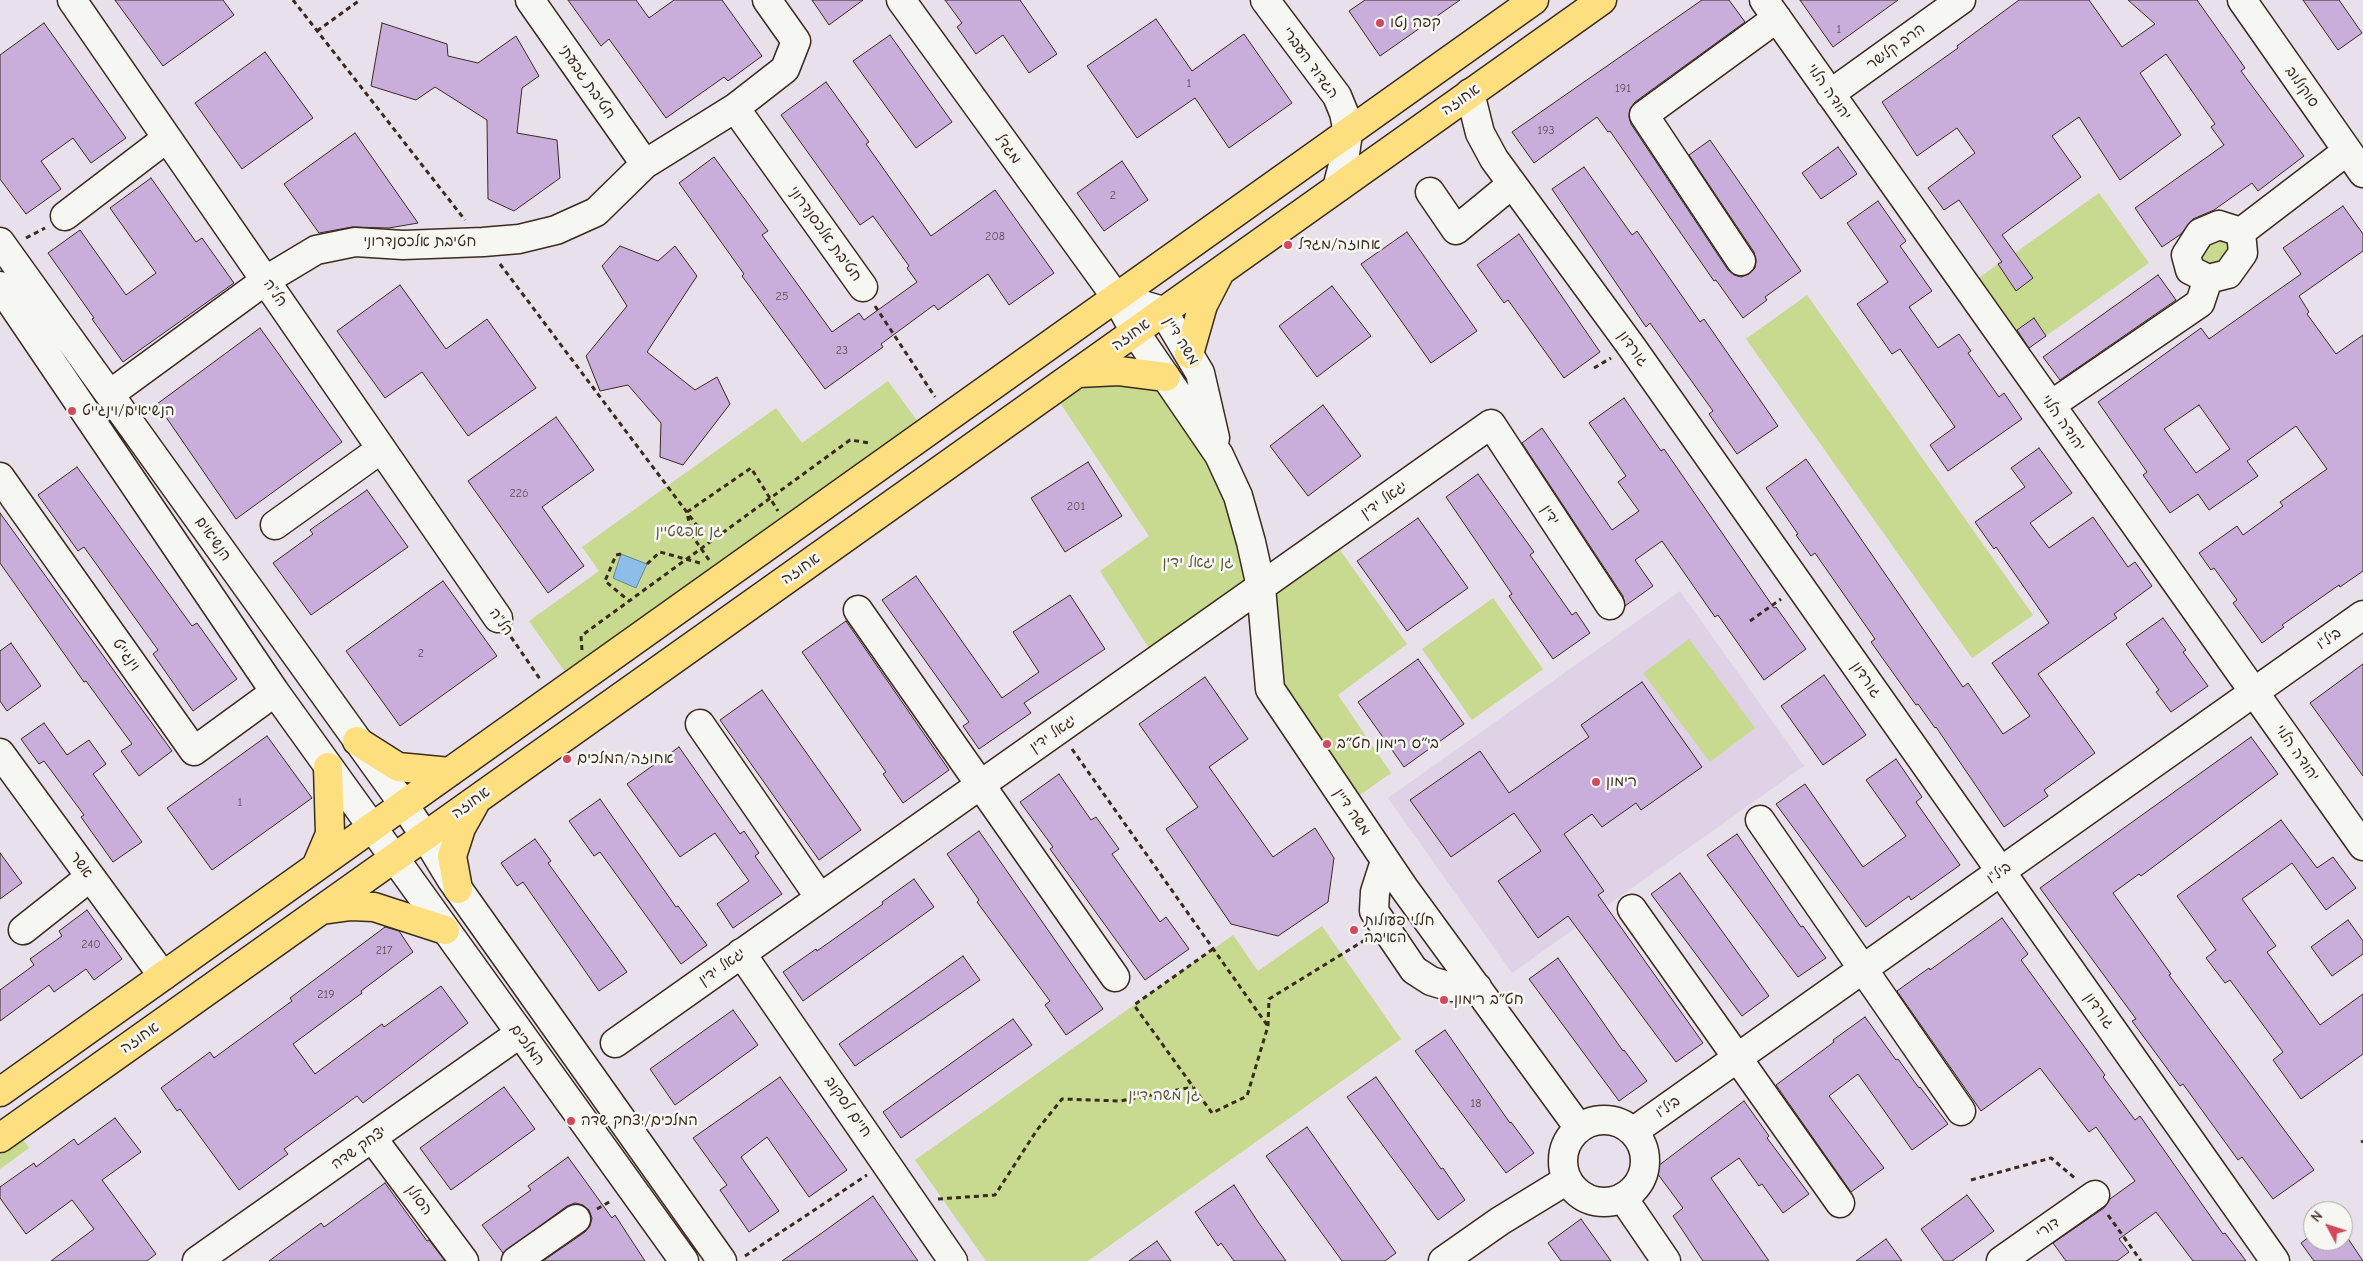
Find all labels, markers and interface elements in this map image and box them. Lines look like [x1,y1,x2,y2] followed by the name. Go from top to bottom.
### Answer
[1390,14,1441,32] place label: קפה נטו
[1374,17,1386,29] marker: קפה נטו
[1863,20,1929,74] street label: הרב קלישר
[1837,23,1841,37] house number: 1
[1278,24,1342,102] street label: הגדוד העברי
[555,41,619,123] street label: חטיבת גבעתי
[1803,60,1855,124] street label: יהודה הלוי
[2281,63,2323,111] street label: סוקולוב
[1187,77,1191,91] house number: 1
[1438,80,1484,120] street label: אחוזה
[1615,82,1631,96] house number: 191
[1537,124,1555,138] house number: 193
[991,130,1025,168] street label: מגדל
[785,183,865,285] street label: חטיבת אלכסנדרוני
[1110,189,1116,203] house number: 2
[985,230,1005,244] house number: 208
[364,233,476,251] street label: חטיבת אלכסנדרוני
[1298,236,1380,254] place label: אחוזה/מגדל
[1282,239,1294,251] marker: אחוזה/מגדל
[259,276,291,310] street label: הל"ה
[776,290,788,304] house number: 25
[1160,314,1202,368] street label: משה דיין
[1108,315,1154,355] street label: אחוזה
[1614,328,1652,370] street label: גורדון
[836,344,848,358] house number: 23
[2037,391,2089,455] street label: יהודה הלוי
[82,402,175,420] place label: הנשיאים/וינגייט
[66,405,78,417] marker: הנשיאים/וינגייט
[1357,478,1411,522] street label: יגאל ידין
[509,487,529,501] house number: 226
[1067,500,1085,514] house number: 201
[1537,502,1563,528] street label: ידין
[191,513,235,565] street label: הנשיאים
[656,523,722,541] park label: גן אפשטיין
[778,549,824,589] street label: אחוזה
[1162,554,1234,572] park label: גן יגאל ידין
[485,605,517,639] street label: הל"ה
[2313,624,2345,654] street label: ביל"ו
[108,635,144,675] street label: וינגייט
[418,647,424,661] house number: 2
[1847,658,1885,702] street label: גורדון
[1026,712,1080,756] street label: יגאל ידין
[2271,721,2323,785] street label: יהודה הלוי
[1337,735,1439,753] place label: בי״ס רימון חט״ב
[1321,738,1333,750] marker: בי״ס רימון חט״ב
[577,750,674,768] place label: אחוזה/המלכים
[561,753,573,765] marker: אחוזה/המלכים
[1606,773,1637,791] place label: רימון
[1590,776,1602,788] marker: רימון
[448,783,494,823] street label: אחוזה
[1330,785,1374,839] street label: משה דיין
[238,796,242,810] house number: 1
[65,848,97,882] street label: אשר
[1983,858,2015,888] street label: ביל"ו
[1364,912,1435,947] place label: חללי פעולות האיבה
[1348,924,1360,936] marker: חללי פעולות האיבה
[81,938,101,952] house number: 240
[376,944,392,958] house number: 217
[695,945,749,989] street label: יגאל ידין
[317,988,335,1002] house number: 219
[2080,989,2118,1033] street label: גורדון
[1454,991,1523,1009] place label: חט״ב רימון
[1438,994,1450,1006] marker: חט״ב רימון
[117,1018,163,1058] street label: אחוזה
[506,1021,548,1069] street label: המלכים
[821,1073,875,1141] street label: חיים לסקוב
[1128,1087,1200,1105] park label: גן משה דיין
[1652,1092,1684,1122] street label: ביל"ו
[1471,1097,1481,1111] house number: 18
[581,1112,698,1130] place label: המלכים/יצחק שדה
[565,1115,577,1127] marker: המלכים/יצחק שדה
[328,1122,390,1174] street label: יצחק שדה
[402,1181,436,1219] street label: הסולן
[2303,1201,2353,1251] north arrow
[2307,1208,2326,1226] text: N
[2033,1213,2063,1243] street label: דורי

